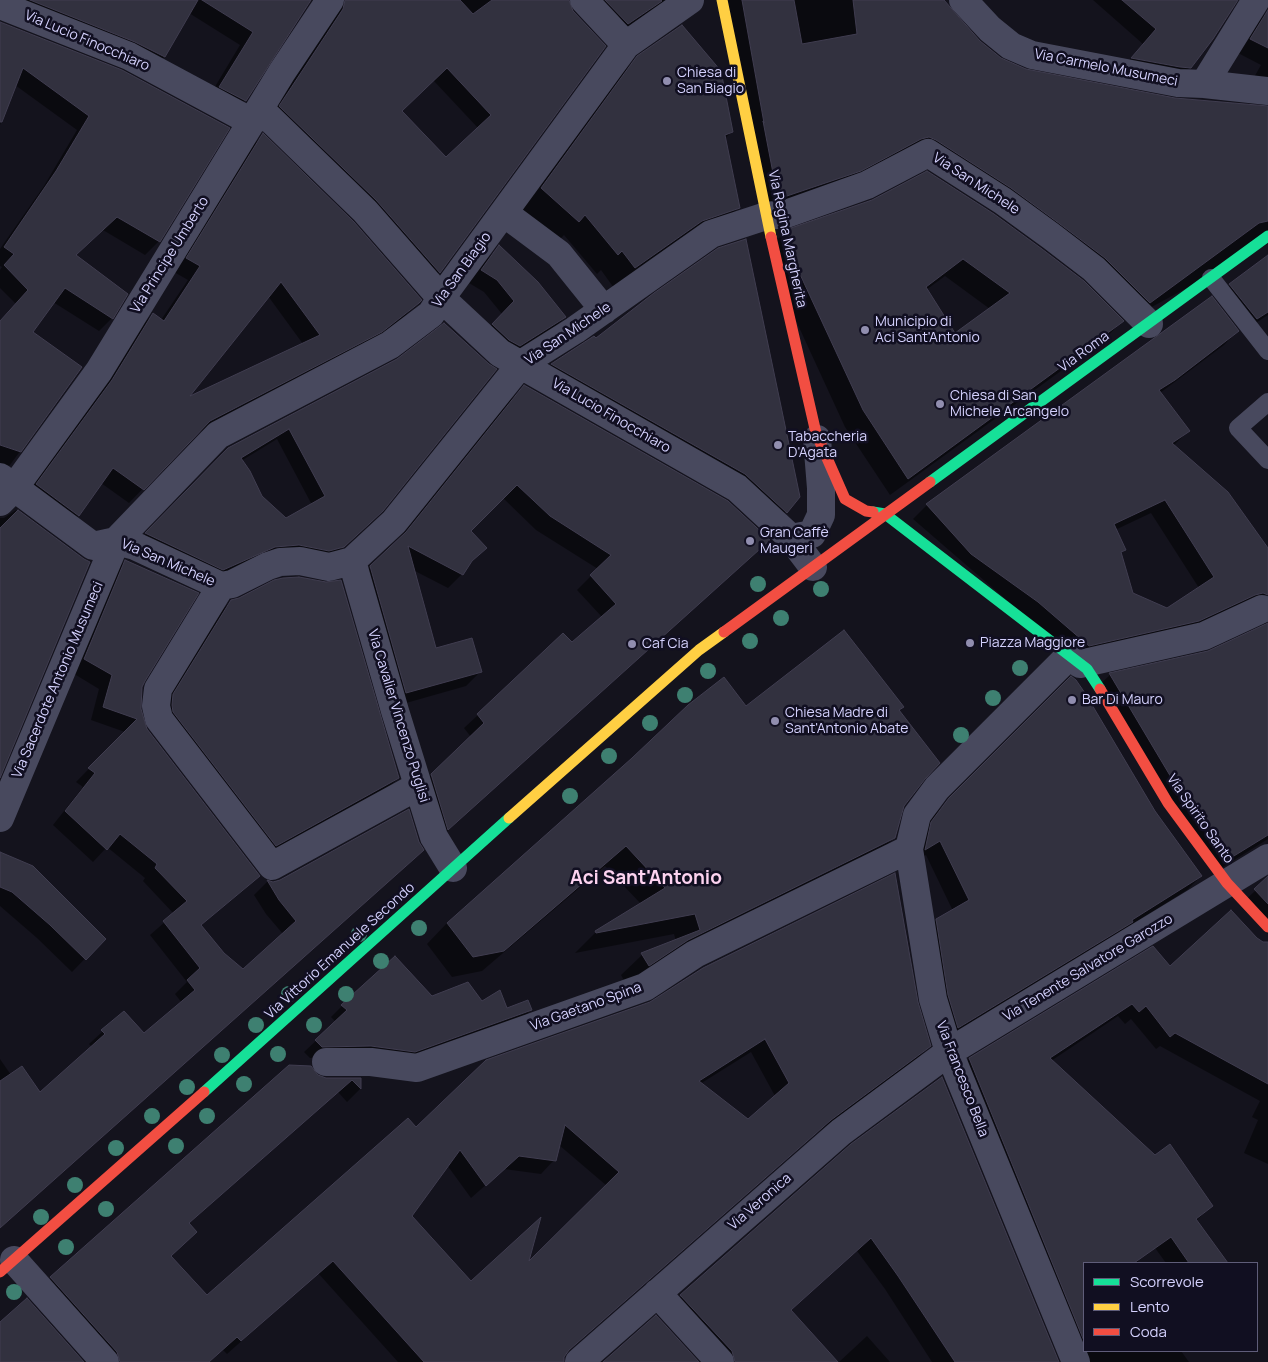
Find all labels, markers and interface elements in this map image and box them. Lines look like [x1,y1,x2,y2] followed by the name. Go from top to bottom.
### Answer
[22,7,152,75] street label: Via Lucio Finocchiaro
[1033,46,1179,90] street label: Via Carmelo Musumeci
[677,65,744,98] place label: Chiesa di San Biagio
[661,75,673,87] marker: Chiesa di San Biagio
[929,150,1023,218] street label: Via San Michele
[764,169,810,309] street label: Via Regina Margherita
[127,194,213,316] street label: Via Principe Umberto
[429,229,495,311] street label: Via San Biagio
[522,299,614,369] street label: Via San Michele
[875,314,980,347] place label: Municipio di Aci Sant'Antonio
[859,324,871,336] marker: Municipio di Aci Sant'Antonio
[1055,328,1113,376] street label: Via Roma
[549,375,673,457] street label: Via Lucio Finocchiaro
[950,388,1069,421] place label: Chiesa di San Michele Arcangelo
[934,398,946,410] marker: Chiesa di San Michele Arcangelo
[788,429,867,462] place label: Tabaccheria D'Agata
[772,439,784,451] marker: Tabaccheria D'Agata
[760,525,829,558] place label: Gran Caffè Maugeri
[744,535,756,547] marker: Gran Caffè Maugeri
[119,536,217,590] street label: Via San Michele
[9,579,107,781] street label: Via Sacerdote Antonio Musumeci
[364,627,432,805] street label: Via Cavalier Vincenzo Puglisi
[980,635,1085,651] place label: Piazza Maggiore
[642,636,689,652] place label: Caf Cia
[964,637,976,649] marker: Piazza Maggiore
[626,638,638,650] marker: Caf Cia
[1082,692,1163,708] place label: Bar Di Mauro
[1066,694,1078,706] marker: Bar Di Mauro
[785,705,909,738] place label: Chiesa Madre di Sant'Antonio Abate
[769,715,781,727] marker: Chiesa Madre di Sant'Antonio Abate
[1163,771,1237,867] street label: Via Spirito Santo
[570,868,722,890] district label: Aci Sant'Antonio
[262,879,418,1023] street label: Via Vittorio Emanuele Secondo
[1000,911,1176,1025] street label: Via Tenente Salvatore Garozzo
[528,979,644,1035] street label: Via Gaetano Spina
[932,1019,992,1139] street label: Via Francesco Bella
[725,1170,795,1234] street label: Via Veronica
[1083,1262,1258,1352] legend
[1130,1271,1204,1292] text: Scorrevole
[1130,1296,1170,1317] text: Lento
[1130,1321,1167,1342] text: Coda

